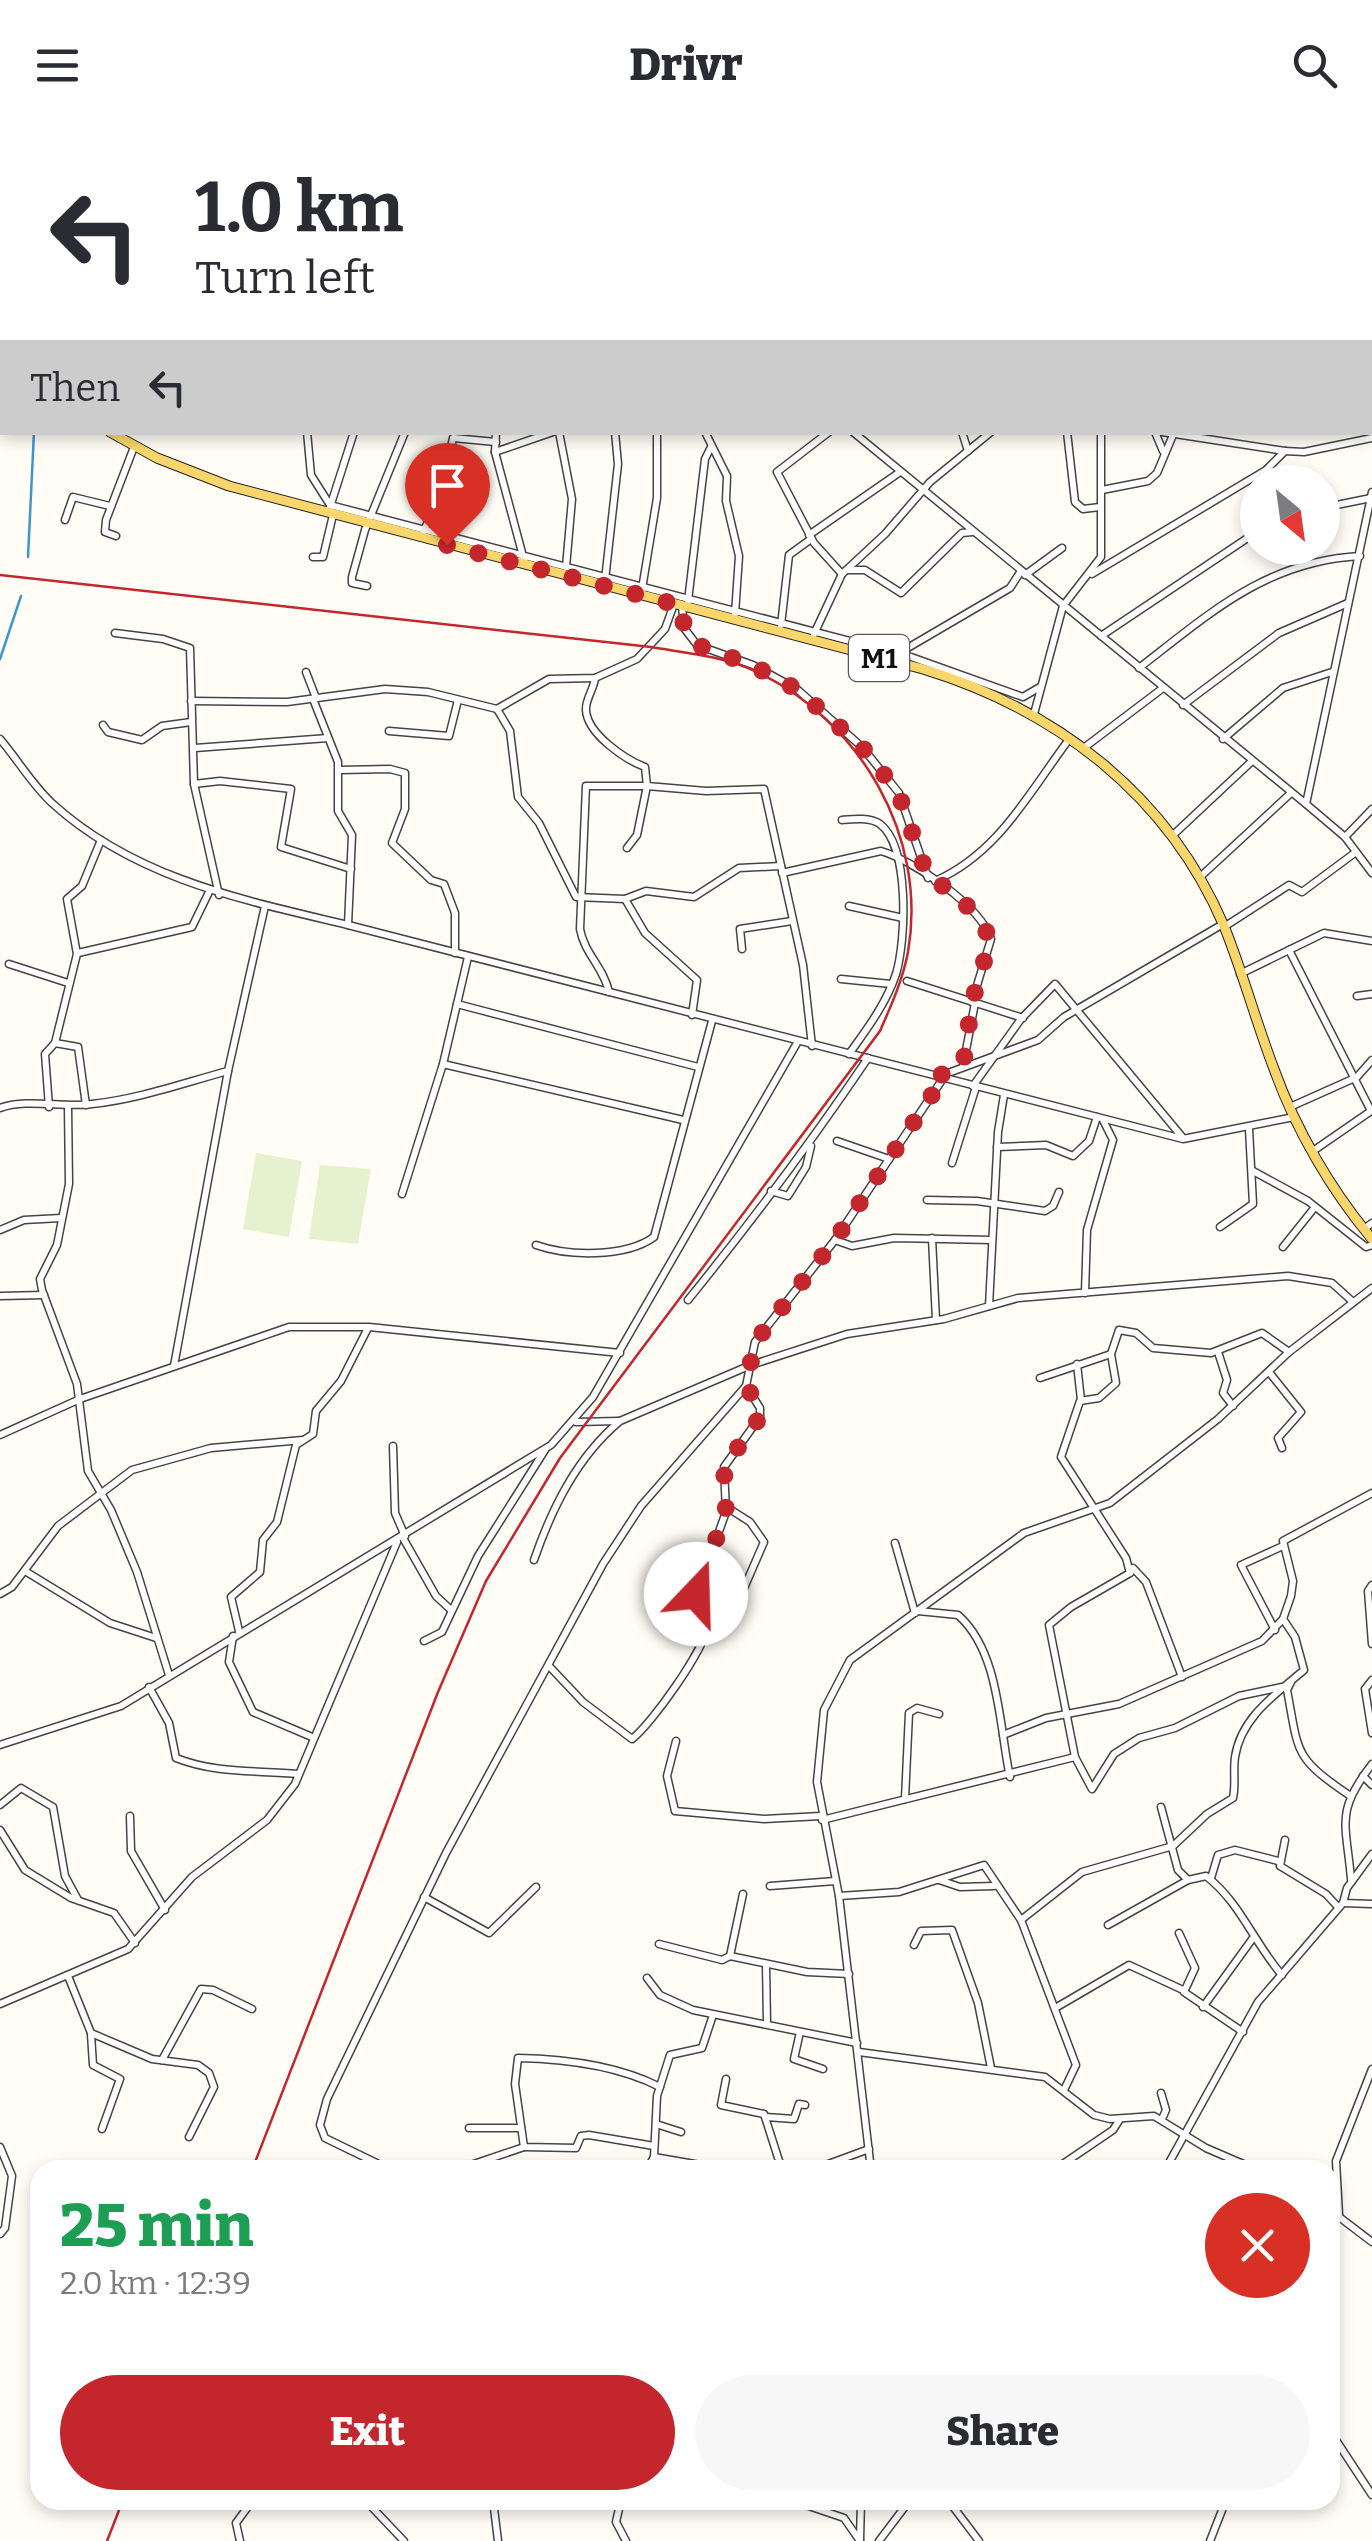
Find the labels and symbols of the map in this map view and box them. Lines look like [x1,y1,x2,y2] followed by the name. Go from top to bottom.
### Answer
[405,443,490,546] pin
[1240,465,1340,565] north arrow
[849,635,909,681] road number: M1
[644,1542,748,1646] position arrow

